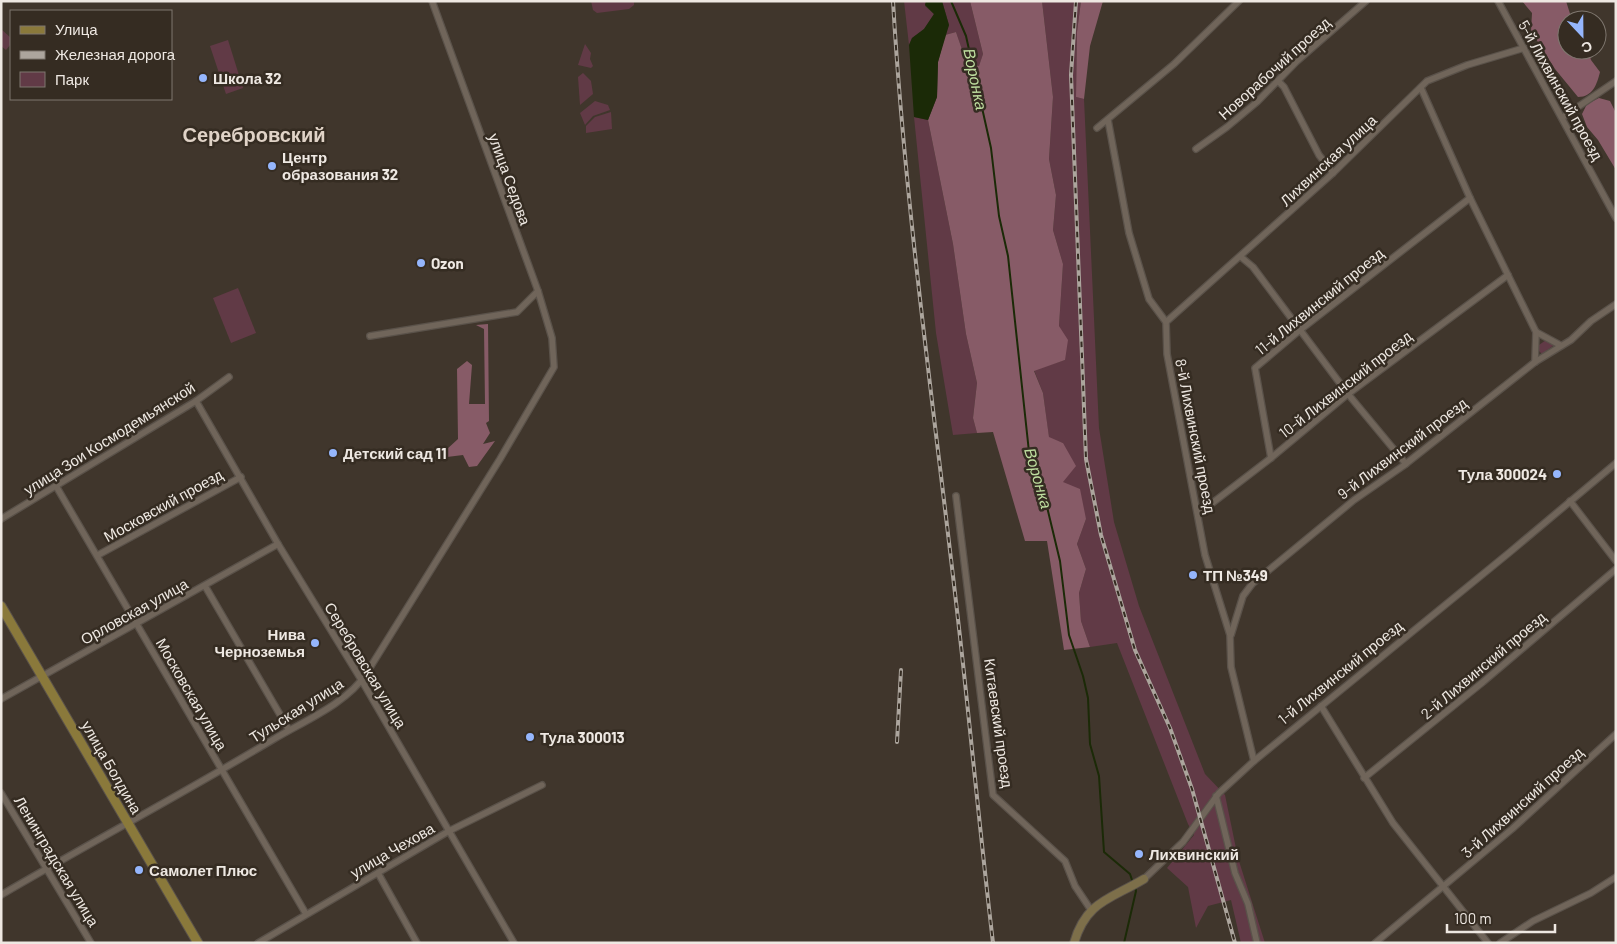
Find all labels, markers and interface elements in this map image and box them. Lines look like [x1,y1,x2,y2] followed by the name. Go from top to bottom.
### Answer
[10,10,172,100] legend
[1557,10,1607,60] north arrow
[1214,13,1334,123] street label: Новорабочий проезд
[1515,17,1607,163] street label: 5-й Лихвинский проезд
[55,20,98,38] text: Улица
[1579,38,1595,57] text: С
[55,45,176,63] text: Железная дорога
[960,46,992,112] water label: Воронка
[213,69,282,87] place label: Школа 32
[55,70,89,88] text: Парк
[197,72,209,84] marker: Школа 32
[1276,110,1380,209] street label: Лихвинская улица
[183,122,325,146] district label: Серебровский
[485,131,535,228] street label: улица Седова
[282,148,398,183] place label: Центр образования 32
[266,160,278,172] marker: Центр образования 32
[1251,243,1387,358] street label: 11-й Лихвинский проезд
[431,254,464,272] place label: Ozon
[415,257,427,269] marker: Ozon
[1275,326,1415,441] street label: 10-й Лихвинский проезд
[1172,357,1220,515] street label: 8-й Лихвинский проезд
[20,378,198,498] street label: улица Зои Космодемьянской
[1334,393,1470,503] street label: 9-й Лихвинский проезд
[343,444,447,462] place label: Детский сад 11
[1021,445,1057,511] water label: Воронка
[327,447,339,459] marker: Детский сад 11
[100,465,226,545] street label: Московский проезд
[1458,465,1547,483] place label: Тула 300024
[1551,468,1563,480] marker: Тула 300024
[1203,566,1268,584] place label: ТП №349
[1187,569,1199,581] marker: ТП №349
[77,574,191,648] street label: Орловская улица
[321,599,411,732] street label: Серебровская улица
[1417,607,1549,723] street label: 2-й Лихвинский проезд
[1274,616,1406,728] street label: 1-й Лихвинский проезд
[214,625,306,660] place label: Нива Черноземья
[153,635,232,754] street label: Московская улица
[309,637,321,649] marker: Нива Черноземья
[981,657,1017,789] street label: Китаевский проезд
[246,674,347,746] street label: Тульская улица
[78,717,146,817] street label: улица Болдина
[540,728,625,746] place label: Тула 300013
[524,731,536,743] marker: Тула 300013
[1458,743,1587,861] street label: 3-й Лихвинский проезд
[11,792,103,930] street label: Ленинградская улица
[347,818,438,881] street label: улица Чехова
[1149,845,1239,863] place label: Лихвинский
[1133,848,1145,860] marker: Лихвинский
[149,861,257,879] place label: Самолет Плюс
[133,864,145,876] marker: Самолет Плюс
[1447,902,1554,934] scale bar
[1454,909,1492,927] text: 100 m

